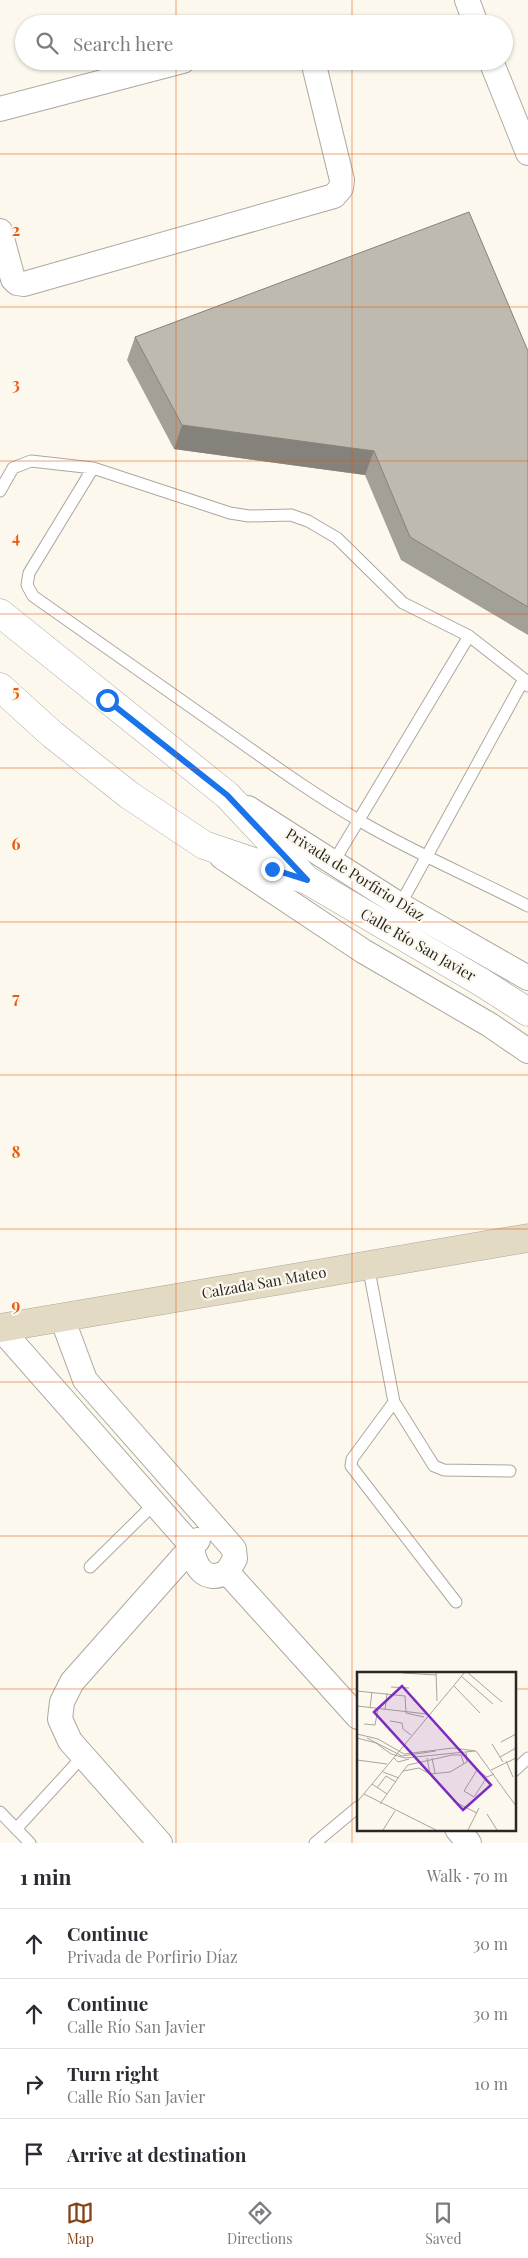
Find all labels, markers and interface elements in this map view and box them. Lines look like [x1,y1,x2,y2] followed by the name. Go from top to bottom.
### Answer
[15,15,513,70] search box
[33,29,61,57] icon: search
[73,30,173,56] text: Search here
[12,219,20,240] text: 2
[12,373,20,394] text: 3
[12,526,20,547] text: 4
[12,680,20,701] text: 5
[96,689,119,712] route start
[282,823,429,925] street label: Privada de Porfirio Díaz
[12,833,21,854] text: 6
[261,858,284,881] route end
[357,903,480,985] street label: Calle Río San Javier
[12,987,20,1008] text: 7
[12,1141,21,1162] text: 8
[200,1261,328,1303] street label: Calzada San Mateo
[12,1294,21,1315] text: 9
[357,1672,516,1830] inset map
[20,1862,71,1890] text: 1 min
[427,1865,508,1886] text: Walk · 70 m
[67,1920,148,1946] text: Continue
[20,1930,48,1958] icon: ahead
[473,1933,508,1954] text: 30 m
[67,1946,238,1967] text: Privada de Porfirio Díaz
[67,1990,148,2016] text: Continue
[20,2000,48,2028] icon: ahead
[473,2003,508,2024] text: 30 m
[67,2016,205,2037] text: Calle Río San Javier
[67,2060,159,2086] text: Turn right
[20,2070,48,2098] icon: right
[474,2073,508,2094] text: 10 m
[67,2086,205,2107] text: Calle Río San Javier
[20,2140,48,2168] icon: arrive
[67,2141,247,2167] text: Arrive at destination
[66,2199,94,2248] tab: Map
[227,2199,293,2248] tab: Directions
[425,2199,462,2248] tab: Saved

